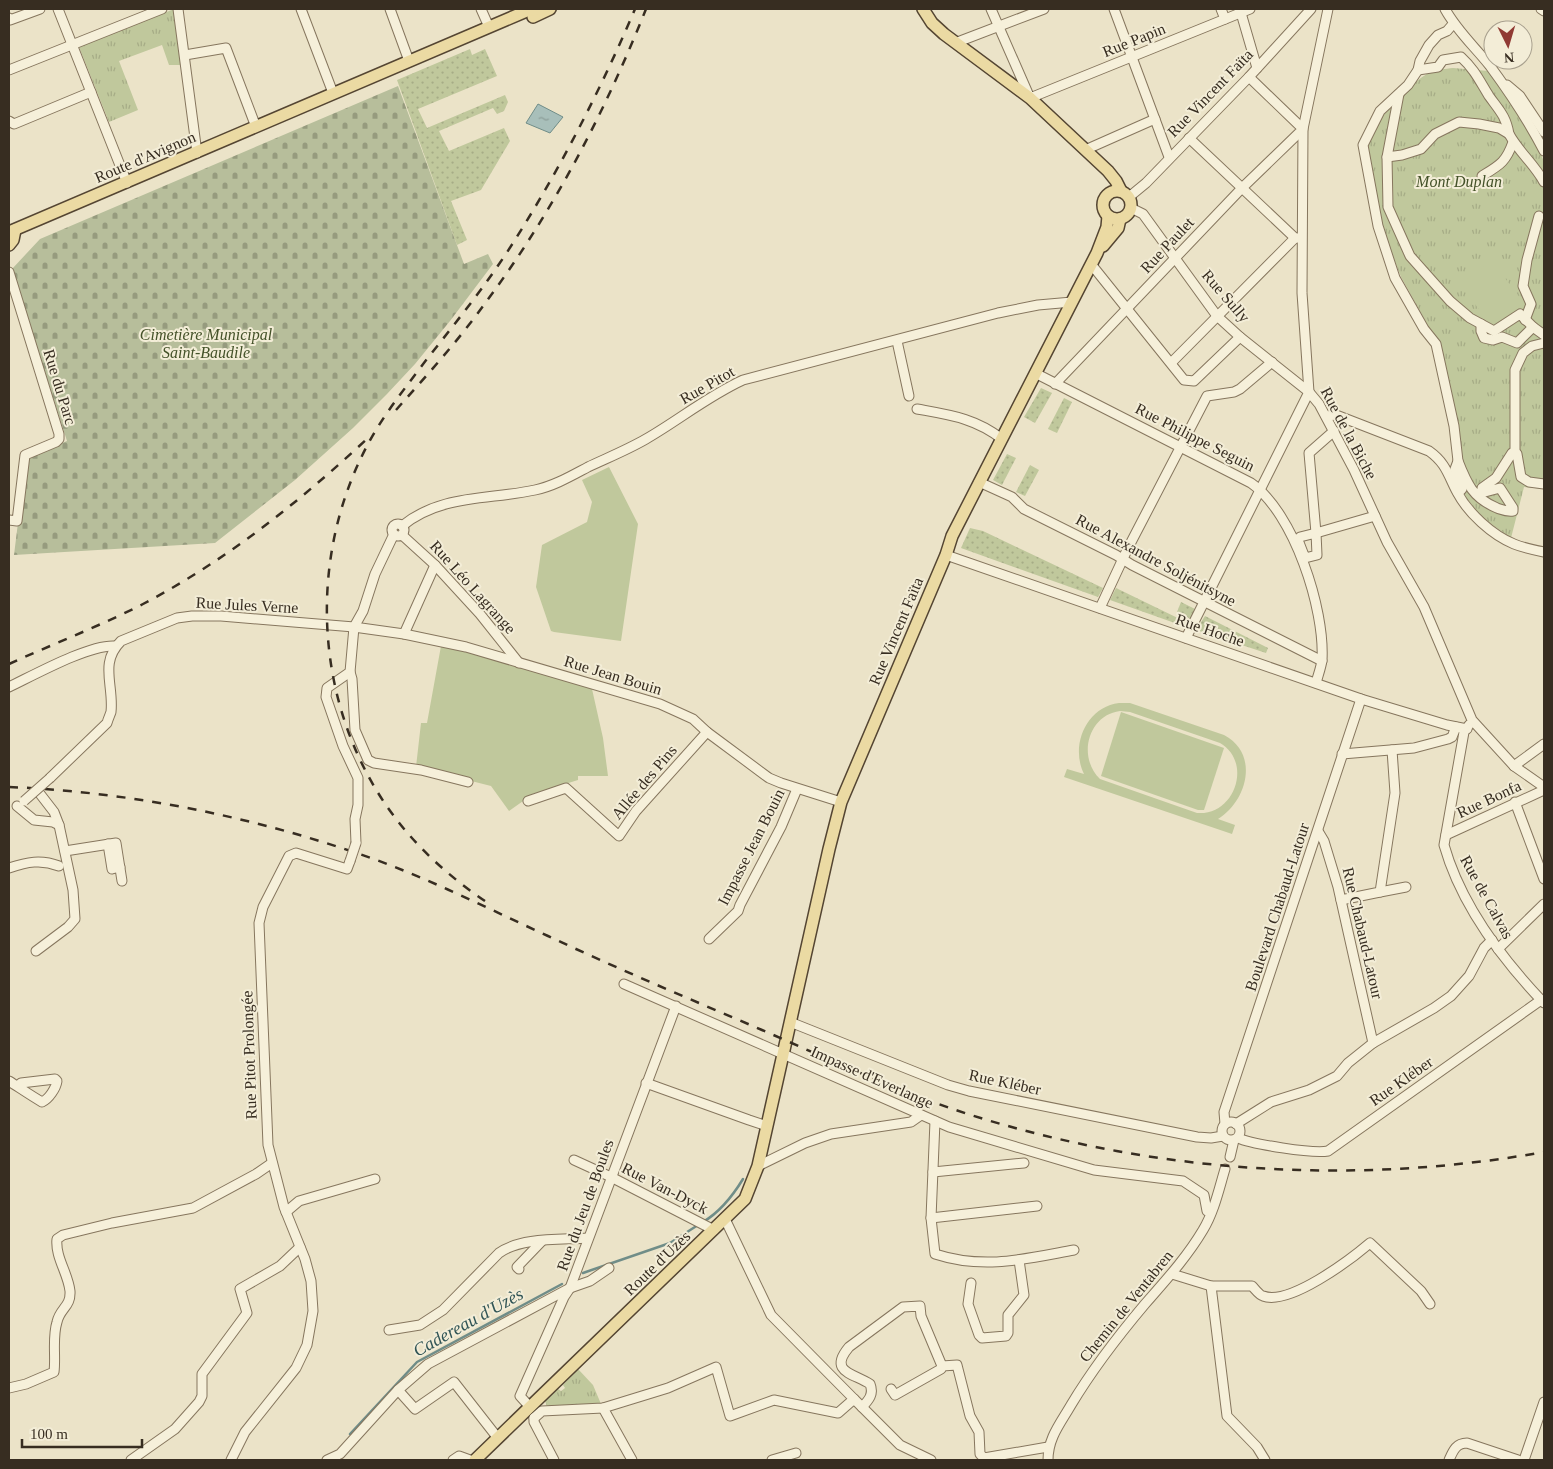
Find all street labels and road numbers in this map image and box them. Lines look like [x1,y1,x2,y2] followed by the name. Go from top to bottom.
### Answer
[1100,20,1168,61] street label: Rue Papin
[1164,46,1256,140] street label: Rue Vincent Faïta
[92,128,198,187] street label: Route d'Avignon
[1137,213,1197,276] street label: Rue Paulet
[1198,266,1253,326] street label: Rue Sully
[40,347,80,427] street label: Rue du Parc
[677,362,738,407] street label: Rue Pitot
[1318,384,1380,482] street label: Rue de la Biche
[1132,400,1257,475] street label: Rue Philippe Seguin
[1073,511,1239,610] street label: Rue Alexandre Soljénitsyne
[426,537,519,638] street label: Rue Léo Lagrange
[866,575,926,687] street label: Rue Vincent Faïta
[195,594,299,616] street label: Rue Jules Verne
[1173,610,1247,650] street label: Rue Hoche
[562,652,664,698] street label: Rue Jean Bouin
[608,741,680,823] street label: Allée des Pins
[1454,777,1524,821] street label: Rue Bonfa
[714,786,789,908] street label: Impasse Jean Bouin
[1242,820,1312,993] street label: Boulevard Chabaud-Latour
[1457,852,1517,942] street label: Rue de Calvas
[1340,866,1387,1001] street label: Rue Chabaud-Latour
[238,990,261,1120] street label: Rue Pitot Prolongée
[808,1042,936,1113] street label: Impasse d'Everlange
[1366,1053,1436,1109] street label: Rue Kléber
[967,1066,1043,1098] street label: Rue Kléber
[553,1137,617,1273] street label: Rue du Jeu de Boules
[619,1159,711,1218] street label: Rue Van-Dyck
[620,1227,694,1299] street label: Route d'Uzès
[1076,1247,1176,1365] street label: Chemin de Ventabren

